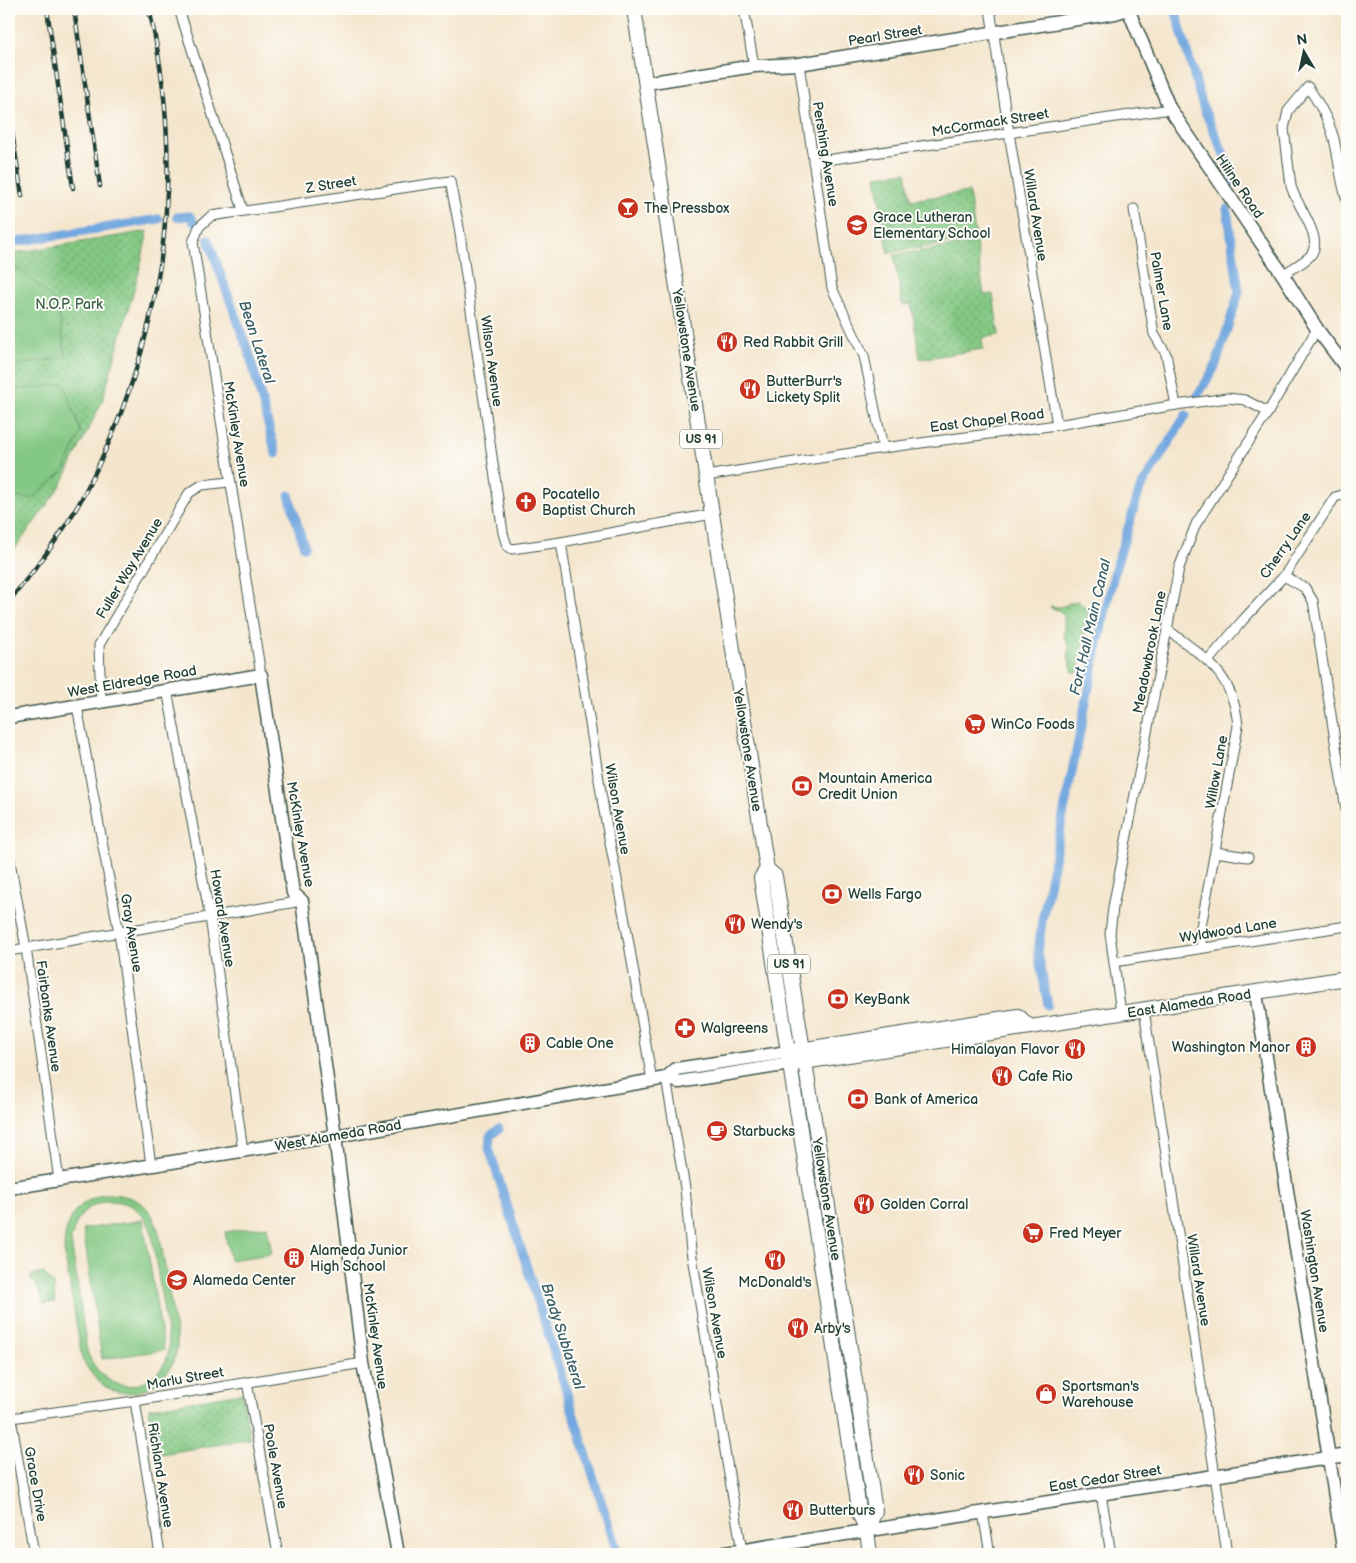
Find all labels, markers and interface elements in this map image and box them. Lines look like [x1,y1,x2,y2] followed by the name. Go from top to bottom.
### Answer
[847,21,924,50] street label: Pearl Street
[1278,28,1328,78] north arrow
[1296,30,1309,49] text: N
[809,100,842,208] street label: Pershing Avenue
[930,105,1050,140] street label: McCormack Street
[1212,151,1267,222] street label: Hiline Road
[1020,168,1051,262] street label: Willard Avenue
[304,172,358,197] street label: Z Street
[616,196,640,220] bar icon: The Pressbox
[644,200,730,217] place label: The Pressbox
[873,209,991,242] place label: Grace Lutheran Elementary School
[845,213,869,237] school or university icon: Grace Lutheran Elementary School
[1146,250,1177,332] street label: Palmer Lane
[668,286,705,413] street label: Yellowstone Avenue
[35,296,103,313] park label: N.O.P. Park
[234,298,279,387] water label: Bean Lateral
[477,314,506,408] street label: Wilson Avenue
[715,330,739,354] restaurant icon: Red Rabbit Grill
[743,334,843,351] place label: Red Rabbit Grill
[766,373,842,406] place label: ButterBurr's Lickety Split
[738,377,762,401] restaurant icon: ButterBurr's Lickety Split
[220,380,253,488] street label: McKinley Avenue
[929,405,1045,436] street label: East Chapel Road
[680,429,722,448] road number: US 91
[542,486,636,519] place label: Pocatello Baptist Church
[514,490,538,514] church icon: Pocatello Baptist Church
[1256,509,1315,582] street label: Cherry Lane
[93,515,166,622] street label: Fuller Way Avenue
[1066,557,1116,697] water label: Fort Hall Main Canal
[1129,589,1170,715] street label: Meadowbrook Lane
[66,662,198,701] street label: West Eldredge Road
[729,686,766,813] street label: Yellowstone Avenue
[963,712,987,736] supermarket icon: WinCo Foods
[991,716,1075,733] place label: WinCo Foods
[1202,734,1231,810] street label: Willow Lane
[601,762,634,856] street label: Wilson Avenue
[818,770,933,803] place label: Mountain America Credit Union
[790,774,814,798] bank icon: Mountain America Credit Union
[283,780,318,888] street label: McKinley Avenue
[206,868,239,968] street label: Howard Avenue
[820,882,844,906] bank icon: Wells Fargo
[848,886,922,903] place label: Wells Fargo
[117,893,146,974] street label: Gray Avenue
[723,912,747,936] restaurant icon: Wendy's
[1178,914,1278,947] street label: Wyldwood Lane
[751,916,803,933] place label: Wendy's
[768,954,810,974] road number: US 91
[32,959,65,1073] street label: Fairbanks Avenue
[1126,985,1252,1022] street label: East Alameda Road
[826,987,850,1011] bank icon: KeyBank
[854,991,910,1008] place label: KeyBank
[673,1016,697,1040] pharmacy icon: Walgreens
[701,1020,768,1037] place label: Walgreens
[518,1031,542,1055] building icon: Cable One
[546,1035,614,1052] place label: Cable One
[1294,1035,1318,1059] building icon: Washington Manor
[1063,1037,1087,1061] restaurant icon: Himalayan Flavor
[1172,1039,1291,1056] place label: Washington Manor
[951,1041,1060,1058] place label: Himalayan Flavor
[990,1064,1014,1088] restaurant icon: Cafe Rio
[1018,1068,1073,1085] place label: Cafe Rio
[846,1087,870,1111] bank icon: Bank of America
[874,1091,978,1108] place label: Bank of America
[273,1116,403,1155] street label: West Alameda Road
[705,1119,729,1143] cafe icon: Starbucks
[733,1123,795,1140] place label: Starbucks
[808,1135,845,1262] street label: Yellowstone Avenue
[852,1192,876,1216] restaurant icon: Golden Corral
[880,1196,968,1213] place label: Golden Corral
[1296,1208,1333,1334] street label: Washington Avenue
[1021,1221,1045,1245] supermarket icon: Fred Meyer
[1049,1225,1122,1242] place label: Fred Meyer
[1183,1233,1214,1327] street label: Willard Avenue
[310,1242,409,1275] place label: Alameda Junior High School
[282,1246,306,1270] building icon: Alameda Junior High School
[763,1248,787,1272] restaurant icon: McDonald's
[698,1266,731,1360] street label: Wilson Avenue
[165,1268,189,1292] school or university icon: Alameda Center
[193,1272,296,1289] place label: Alameda Center
[738,1274,812,1291] place label: McDonald's
[536,1281,589,1392] water label: Brady Sublateral
[360,1282,391,1390] street label: McKinley Avenue
[786,1316,810,1340] restaurant icon: Arby's
[814,1320,851,1337] place label: Arby's
[145,1363,226,1394] street label: Marlu Street
[1062,1378,1139,1411] place label: Sportsman's Warehouse
[1034,1382,1058,1406] shop icon: Sportsman's Warehouse
[144,1421,177,1529] street label: Richland Avenue
[260,1422,291,1510] street label: Poole Avenue
[21,1445,50,1523] street label: Grace Drive
[1048,1461,1163,1496] street label: East Cedar Street
[902,1463,926,1487] restaurant icon: Sonic
[930,1467,965,1484] place label: Sonic
[781,1498,805,1522] restaurant icon: Butterburs
[809,1502,876,1519] place label: Butterburs

